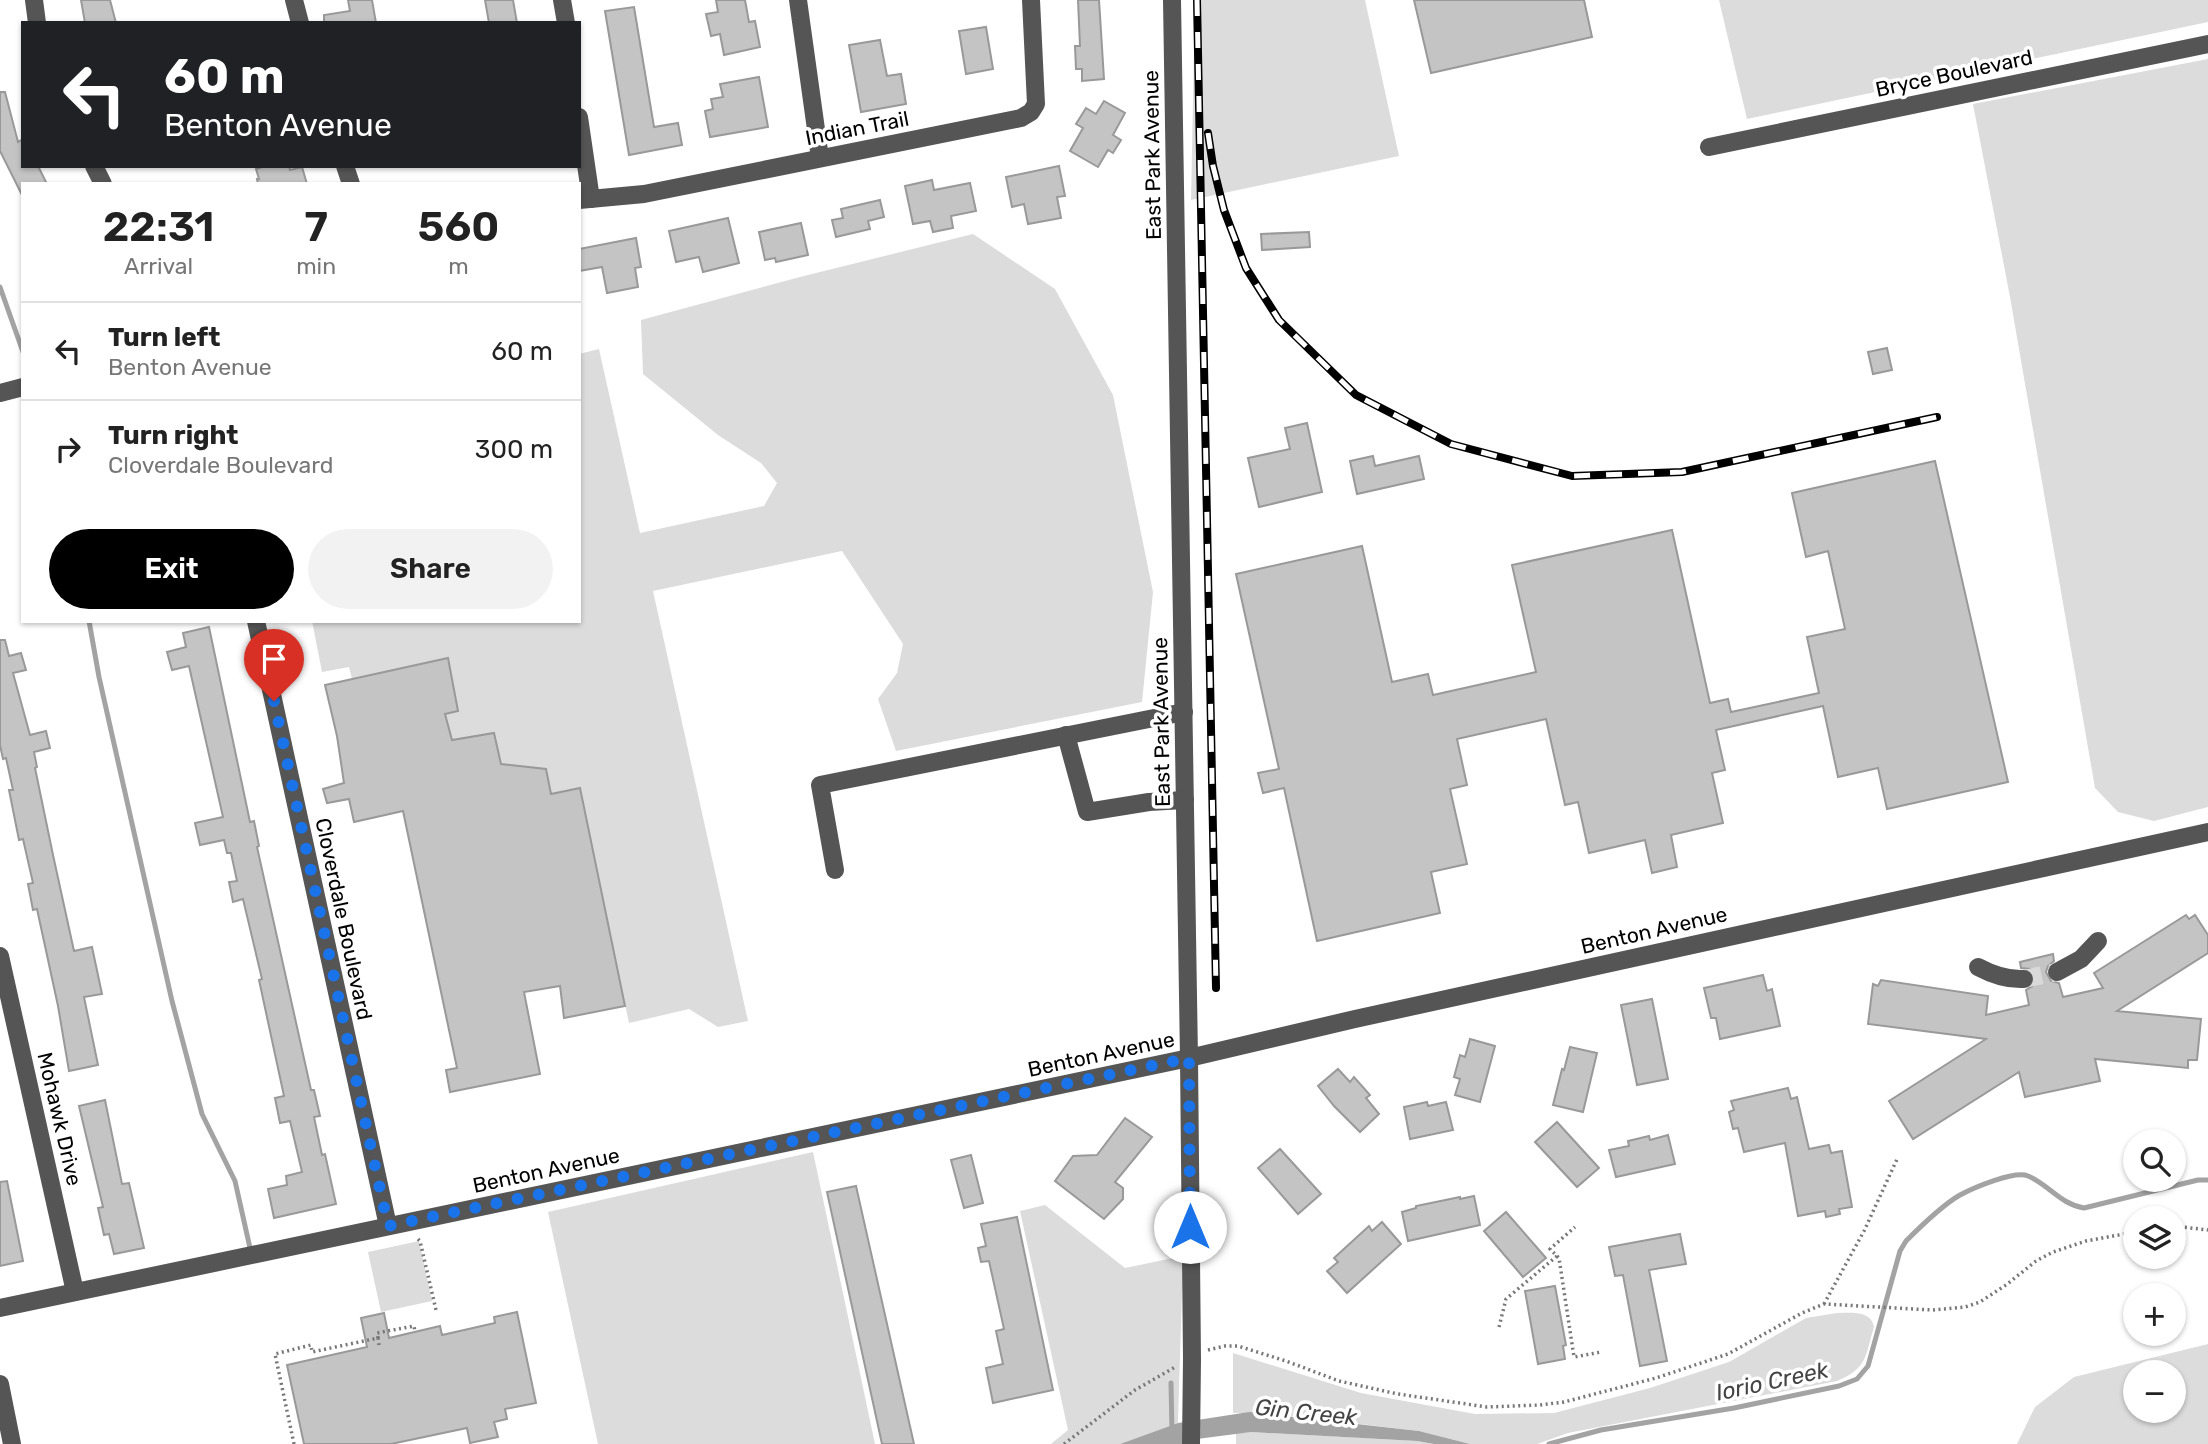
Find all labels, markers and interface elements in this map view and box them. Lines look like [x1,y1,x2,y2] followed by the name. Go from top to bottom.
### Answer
[1873,44,2035,102] street label: Bryce Boulevard
[164,47,285,105] text: 60 m
[49,49,140,140] icon: left
[1138,70,1166,240] street label: East Park Avenue
[164,106,392,144] text: Benton Avenue
[803,106,911,150] street label: Indian Trail
[103,202,214,252] text: 22:31
[304,202,328,252] text: 7
[418,202,499,252] text: 560
[124,252,193,280] text: Arrival
[296,252,336,280] text: min
[448,252,469,280] text: m
[108,322,220,353] text: Turn left
[49,332,87,370] icon: left
[491,336,553,367] text: 60 m
[108,353,272,381] text: Benton Avenue
[108,420,238,451] text: Turn right
[49,430,87,468] icon: right
[475,434,553,465] text: 300 m
[108,451,334,479] text: Cloverdale Boulevard
[49,529,294,609] button: Exit
[308,529,553,609] button: Share
[244,629,304,701] pin
[1147,637,1175,807] street label: East Park Avenue
[255,640,293,678] icon: arrive
[310,816,378,1022] street label: Cloverdale Boulevard
[1578,901,1730,959] street label: Benton Avenue
[1025,1026,1177,1082] street label: Benton Avenue
[32,1050,88,1188] street label: Mohawk Drive
[2123,1129,2186,1423] map controls
[2123,1129,2186,1192] button: search
[470,1142,622,1198] street label: Benton Avenue
[1153,1190,1227,1264] position arrow
[2123,1206,2186,1269] button: layers
[2123,1283,2186,1346] button: +
[1713,1355,1832,1407] water label: Iorio Creek
[2123,1360,2186,1423] button: −
[1254,1393,1360,1431] water label: Gin Creek

